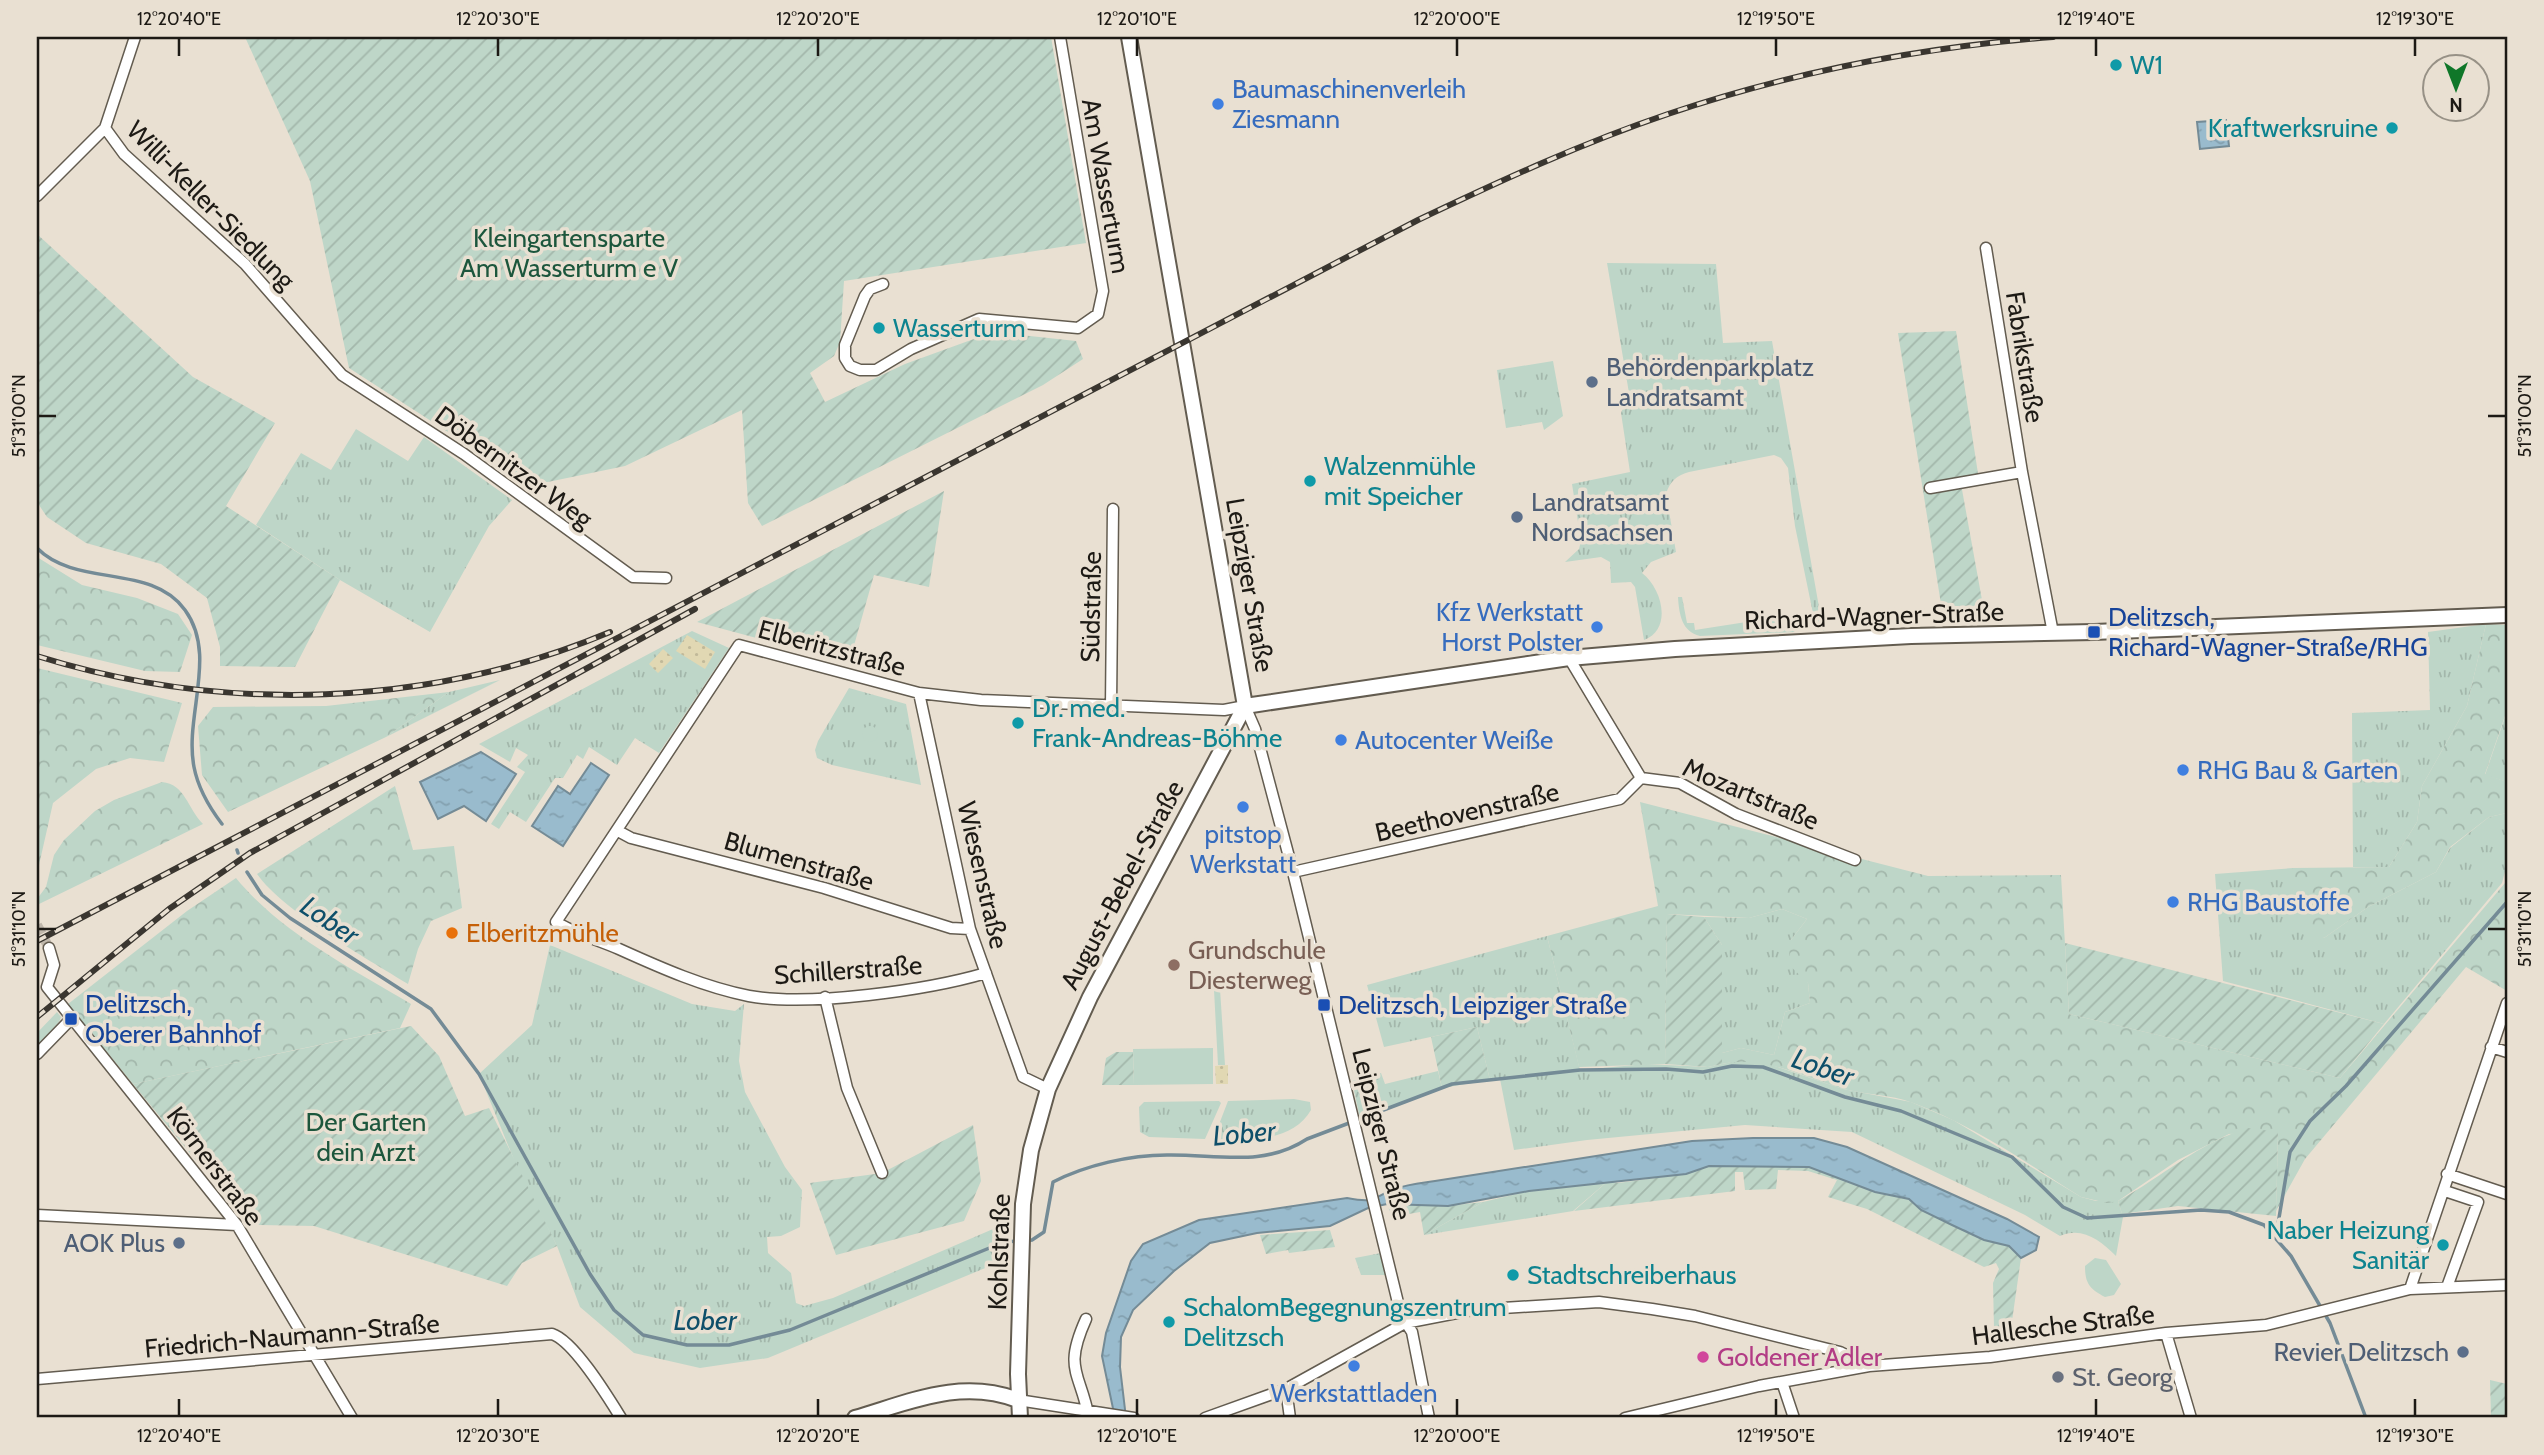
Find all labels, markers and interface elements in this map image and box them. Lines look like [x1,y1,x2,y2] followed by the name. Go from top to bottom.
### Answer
[137,8,221,30] text: 12°20'40"E
[456,8,540,30] text: 12°20'30"E
[776,8,860,30] text: 12°20'20"E
[1097,8,1177,30] text: 12°20'10"E
[1414,8,1500,30] text: 12°20'00"E
[1737,8,1815,30] text: 12°19'50"E
[2057,8,2135,30] text: 12°19'40"E
[2376,8,2454,30] text: 12°19'30"E
[2130,49,2163,81] place label: W1
[2422,52,2492,122] north arrow
[2108,57,2124,73] marker: W1
[1232,73,1466,135] place label: Baumaschinenverleih Ziesmann
[2449,93,2463,116] text: N
[1075,96,1137,276] street label: Am Wasserturm
[1210,96,1226,112] marker: Baumaschinenverleih Ziesmann
[2208,112,2378,144] place label: Kraftwerksruine
[120,114,303,297] street label: Willi-Keller-Siedlung
[2384,120,2400,136] marker: Kraftwerksruine
[460,222,678,284] park label: Kleingartensparte Am Wasserturm e V
[1999,289,2051,425] street label: Fabrikstraße
[893,312,1026,344] place label: Wasserturm
[871,320,887,336] marker: Wasserturm
[1606,351,1814,413] place label: Behördenparkplatz Landratsamt
[8,374,30,458] text: 51°31'00"N
[1584,374,1600,390] marker: Behördenparkplatz Landratsamt
[2514,374,2536,458] text: 51°31'00"N
[429,399,600,536] street label: Döbernitzer Weg
[1324,450,1476,512] place label: Walzenmühle mit Speicher
[1302,473,1318,489] marker: Walzenmühle mit Speicher
[1531,486,1673,548] place label: Landratsamt Nordsachsen
[1219,495,1281,675] street label: Leipziger Straße
[1509,509,1525,525] marker: Landratsamt Nordsachsen
[1074,551,1108,663] street label: Südstraße
[1744,595,2004,637] street label: Richard-Wagner-Straße
[1436,596,1584,658] place label: Kfz Werkstatt Horst Polster
[2108,601,2428,663] place label: Delitzsch, Richard-Wagner-Straße/RHG
[755,613,909,683] street label: Elberitzstraße
[1589,619,1605,635] marker: Kfz Werkstatt Horst Polster
[2086,624,2102,640] marker: Delitzsch, Richard-Wagner-Straße/RHG
[1032,692,1282,754] place label: Dr. med. Frank-Andreas-Böhme
[1010,715,1026,731] marker: Dr. med. Frank-Andreas-Böhme
[1355,724,1553,756] place label: Autocenter Weiße
[1333,732,1349,748] marker: Autocenter Weiße
[1678,751,1824,837] street label: Mozartstraße
[2197,754,2398,786] place label: RHG Bau & Garten
[2175,762,2191,778] marker: RHG Bau & Garten
[1053,775,1191,995] street label: August-Bebel-Straße
[1372,775,1562,849] street label: Beethovenstraße
[951,798,1015,952] street label: Wiesenstraße
[1235,799,1251,815] marker: pitstop Werkstatt
[1190,818,1296,880] place label: pitstop Werkstatt
[721,824,877,898] street label: Blumenstraße
[2187,886,2350,918] place label: RHG Baustoffe
[294,888,367,953] water label: Lober
[8,891,30,967] text: 51°31'10"N
[2514,891,2536,967] text: 51°31'10"N
[2165,894,2181,910] marker: RHG Baustoffe
[466,917,619,949] place label: Elberitzmühle
[444,925,460,941] marker: Elberitzmühle
[1188,934,1326,996] place label: Grundschule Diesterweg
[773,949,923,991] street label: Schillerstraße
[1166,957,1182,973] marker: Grundschule Diesterweg
[85,988,262,1050] place label: Delitzsch, Oberer Bahnhof
[1338,989,1627,1021] place label: Delitzsch, Leipziger Straße
[1316,997,1332,1013] marker: Delitzsch, Leipziger Straße
[63,1011,79,1027] marker: Delitzsch, Oberer Bahnhof
[1788,1041,1860,1094] water label: Lober
[1345,1045,1419,1223] street label: Leipziger Straße
[160,1100,270,1232] street label: Körnerstraße
[306,1106,426,1168] park label: Der Garten dein Arzt
[1211,1113,1278,1153] water label: Lober
[981,1193,1017,1311] street label: Kohlstraße
[2266,1214,2430,1276] place label: Naber Heizung Sanitär
[63,1227,165,1259] place label: AOK Plus
[171,1235,187,1251] marker: AOK Plus
[2435,1237,2451,1253] marker: Naber Heizung Sanitär
[1527,1259,1737,1291] place label: Stadtschreiberhaus
[1505,1267,1521,1283] marker: Stadtschreiberhaus
[1183,1291,1507,1353] place label: SchalomBegegnungszentrum Delitzsch
[1970,1298,2156,1352] street label: Hallesche Straße
[673,1303,738,1337] water label: Lober
[143,1307,441,1365] street label: Friedrich-Naumann-Straße
[1161,1314,1177,1330] marker: SchalomBegegnungszentrum Delitzsch
[2274,1336,2449,1368] place label: Revier Delitzsch
[1717,1341,1883,1373] place label: Goldener Adler
[2455,1344,2471,1360] marker: Revier Delitzsch
[1695,1349,1711,1365] marker: Goldener Adler
[1346,1358,1362,1374] marker: Werkstattladen
[2072,1361,2174,1393] place label: St. Georg
[2050,1369,2066,1385] marker: St. Georg
[1271,1377,1437,1409] place label: Werkstattladen
[137,1425,221,1447] text: 12°20'40"E
[456,1425,540,1447] text: 12°20'30"E
[776,1425,860,1447] text: 12°20'20"E
[1097,1425,1177,1447] text: 12°20'10"E
[1414,1425,1500,1447] text: 12°20'00"E
[1737,1425,1815,1447] text: 12°19'50"E
[2057,1425,2135,1447] text: 12°19'40"E
[2376,1425,2454,1447] text: 12°19'30"E

